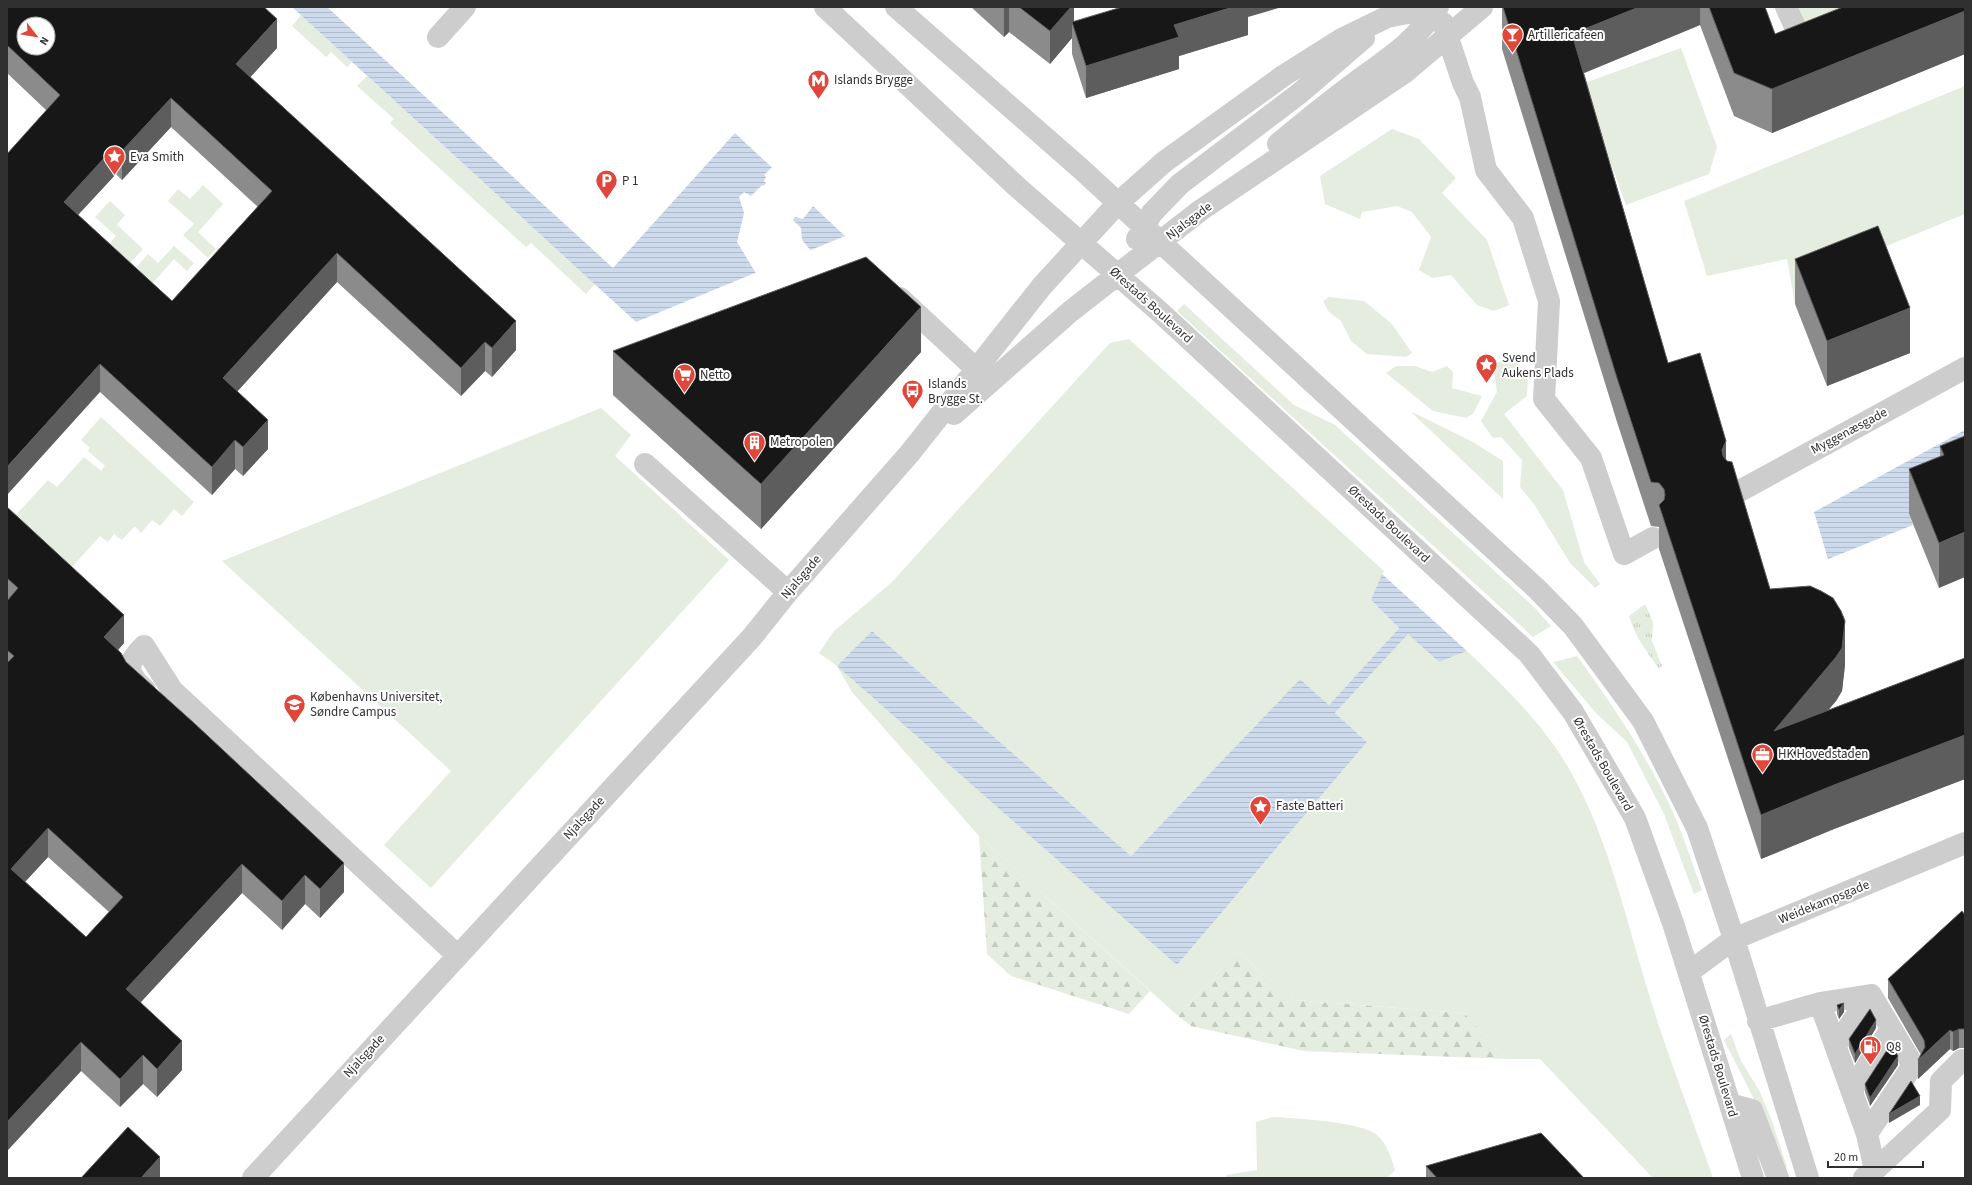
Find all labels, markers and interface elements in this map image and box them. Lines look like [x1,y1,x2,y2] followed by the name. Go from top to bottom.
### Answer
[16,16,56,56] north arrow
[1500,22,1526,55] bar icon: Artillericafeen
[1528,26,1604,44] place label: Artillericafeen
[36,34,52,48] text: N
[805,67,831,100] metro station icon: Islands Brygge
[834,71,913,89] place label: Islands Brygge
[102,144,128,177] place icon: Eva Smith
[130,148,184,166] place label: Eva Smith
[594,168,620,201] parking icon: P 1
[622,172,638,190] place label: P 1
[1162,198,1216,244] street label: Njalsgade
[1106,263,1196,347] street label: Ørestads Boulevard
[1502,349,1574,382] place label: Svend Aukens Plads
[1473,352,1499,385] place icon: Svend Aukens Plads
[671,362,697,395] supermarket icon: Netto
[700,366,730,384] place label: Netto
[928,375,983,408] place label: Islands Brygge St.
[899,378,925,411] bus stop icon: Islands Brygge St.
[1808,403,1890,459] street label: Myggenæsgade
[741,429,767,462] building icon: Metropolen
[770,433,833,451] place label: Metropolen
[1344,481,1434,567] street label: Ørestads Boulevard
[777,551,825,603] street label: Njalsgade
[310,688,443,721] place label: Københavns Universitet, Søndre Campus
[281,691,307,724] school or university icon: Københavns Universitet, Søndre Campus
[1569,714,1637,814] street label: Ørestads Boulevard
[1749,741,1775,774] office icon: HK Hovedstaden
[1778,745,1868,763] place label: HK Hovedstaden
[559,792,609,844] street label: Njalsgade
[1247,793,1273,826] place icon: Faste Batteri
[1276,797,1344,815] place label: Faste Batteri
[1776,876,1872,928] street label: Weidekampsgade
[1694,1013,1742,1119] street label: Ørestads Boulevard
[339,1030,389,1082] street label: Njalsgade
[1857,1034,1883,1067] fuel station icon: Q8
[1886,1038,1901,1056] place label: Q8
[1828,1143,1923,1169] scale bar
[1834,1149,1858,1166] text: 20 m

